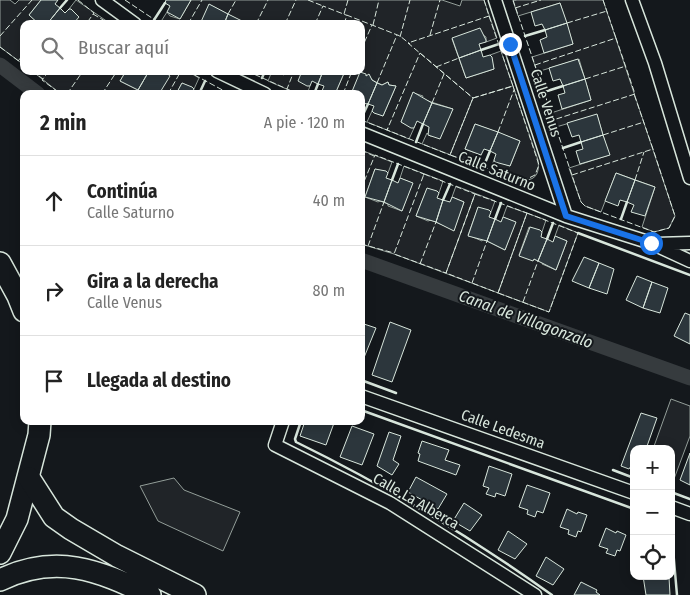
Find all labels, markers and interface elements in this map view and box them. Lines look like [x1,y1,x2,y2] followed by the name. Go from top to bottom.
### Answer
[20,20,365,75] search box
[499,33,522,56] route end
[38,34,66,62] icon: search
[78,36,169,59] text: Buscar aquí
[527,67,565,139] street label: Calle Venus
[40,110,87,136] text: 2 min
[264,113,345,132] text: A pie · 120 m
[456,147,538,195] street label: Calle Saturno
[87,180,158,203] text: Continúa
[40,187,68,215] icon: ahead
[313,191,345,210] text: 40 m
[87,203,175,222] text: Calle Saturno
[640,232,663,255] route start
[87,270,219,293] text: Gira a la derecha
[40,277,68,305] icon: right
[313,281,345,300] text: 80 m
[456,286,596,352] water label: Canal de Villagonzalo
[87,293,162,312] text: Calle Venus
[40,367,68,395] icon: arrive
[87,369,231,392] text: Llegada al destino
[459,406,547,452] street label: Calle Ledesma
[630,445,675,580] map controls
[630,445,675,490] button: +
[370,469,462,533] street label: Calle La Alberca
[630,490,675,535] button: −
[630,535,675,580] button: locate

